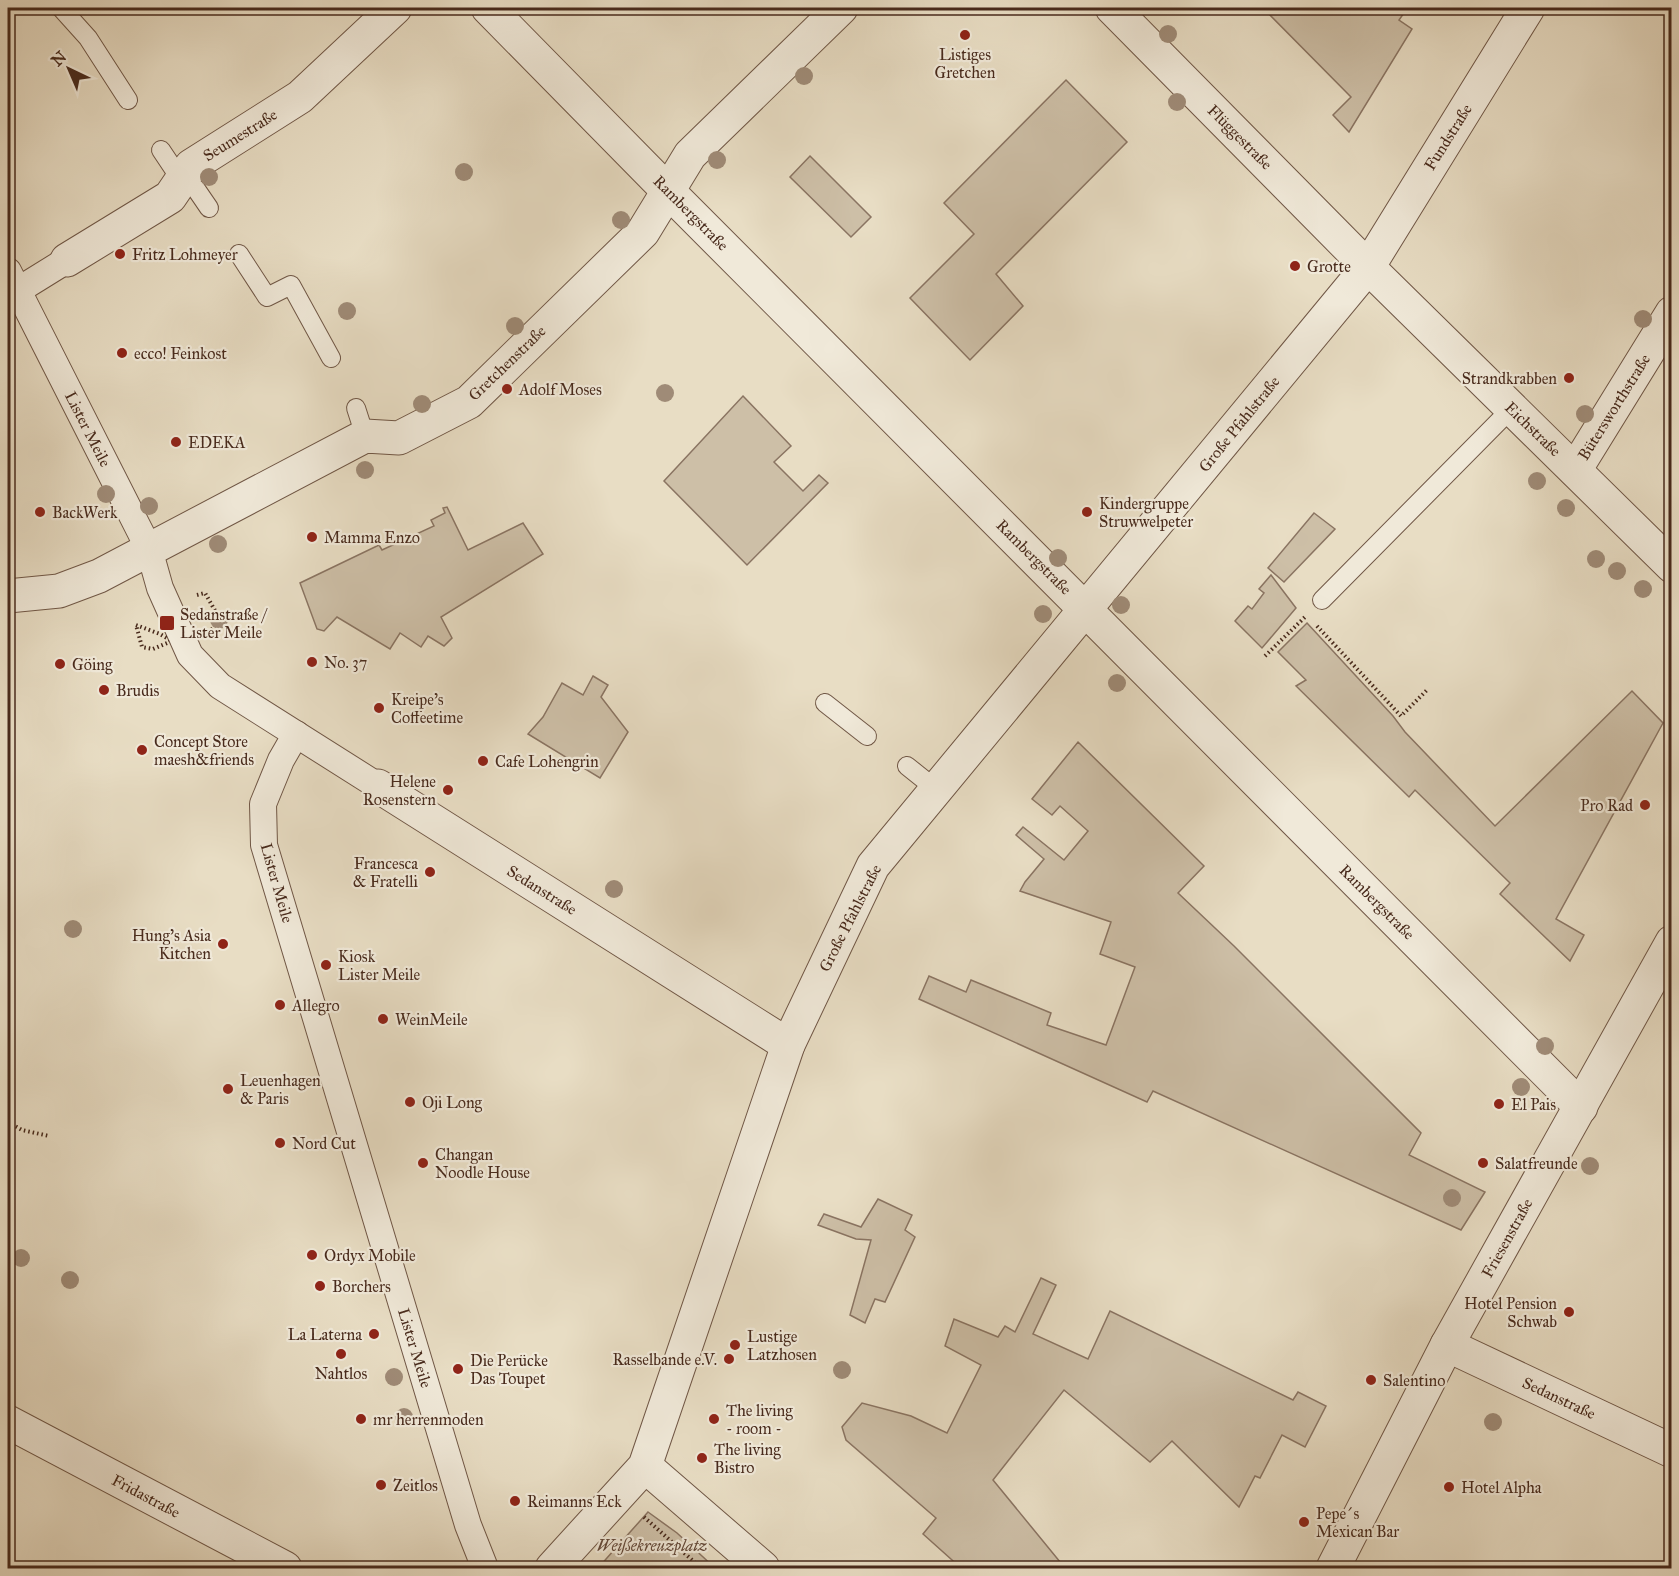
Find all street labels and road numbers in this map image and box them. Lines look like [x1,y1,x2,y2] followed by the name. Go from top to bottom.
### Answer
[1420,100,1476,174] street label: Fundstraße
[1203,101,1277,174] street label: Flüggestraße
[199,105,281,165] street label: Seumestraße
[649,171,733,255] street label: Rambergstraße
[464,321,550,405] street label: Gretchenstraße
[1574,350,1654,464] street label: Bütersworthstraße
[1195,372,1284,476] street label: Große Pfahlstraße
[61,388,115,470] street label: Lister Meile
[1501,398,1565,461] street label: Eichstraße
[992,515,1076,599] street label: Rambergstraße
[257,841,298,925] street label: Lister Meile
[1335,860,1419,944] street label: Rambergstraße
[504,861,581,919] street label: Sedanstraße
[815,861,885,975] street label: Große Pfahlstraße
[1477,1195,1537,1281] street label: Friesenstraße
[394,1306,436,1390] street label: Lister Meile
[1519,1373,1599,1423] street label: Sedanstraße
[109,1470,184,1522] street label: Fridastraße

